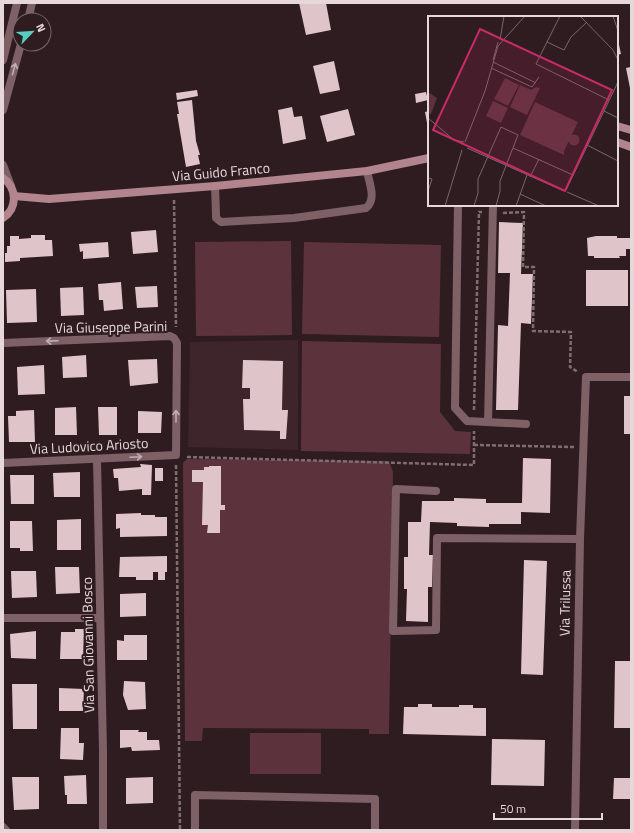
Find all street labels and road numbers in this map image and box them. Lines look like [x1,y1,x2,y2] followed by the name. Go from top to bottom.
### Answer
[171,157,271,186] street label: Via Guido Franco
[54,315,168,338] street label: Via Giuseppe Parini
[29,432,149,459] street label: Via Ludovico Ariosto
[553,570,576,636] street label: Via Trilussa
[76,577,99,713] street label: Via San Giovanni Bosco

